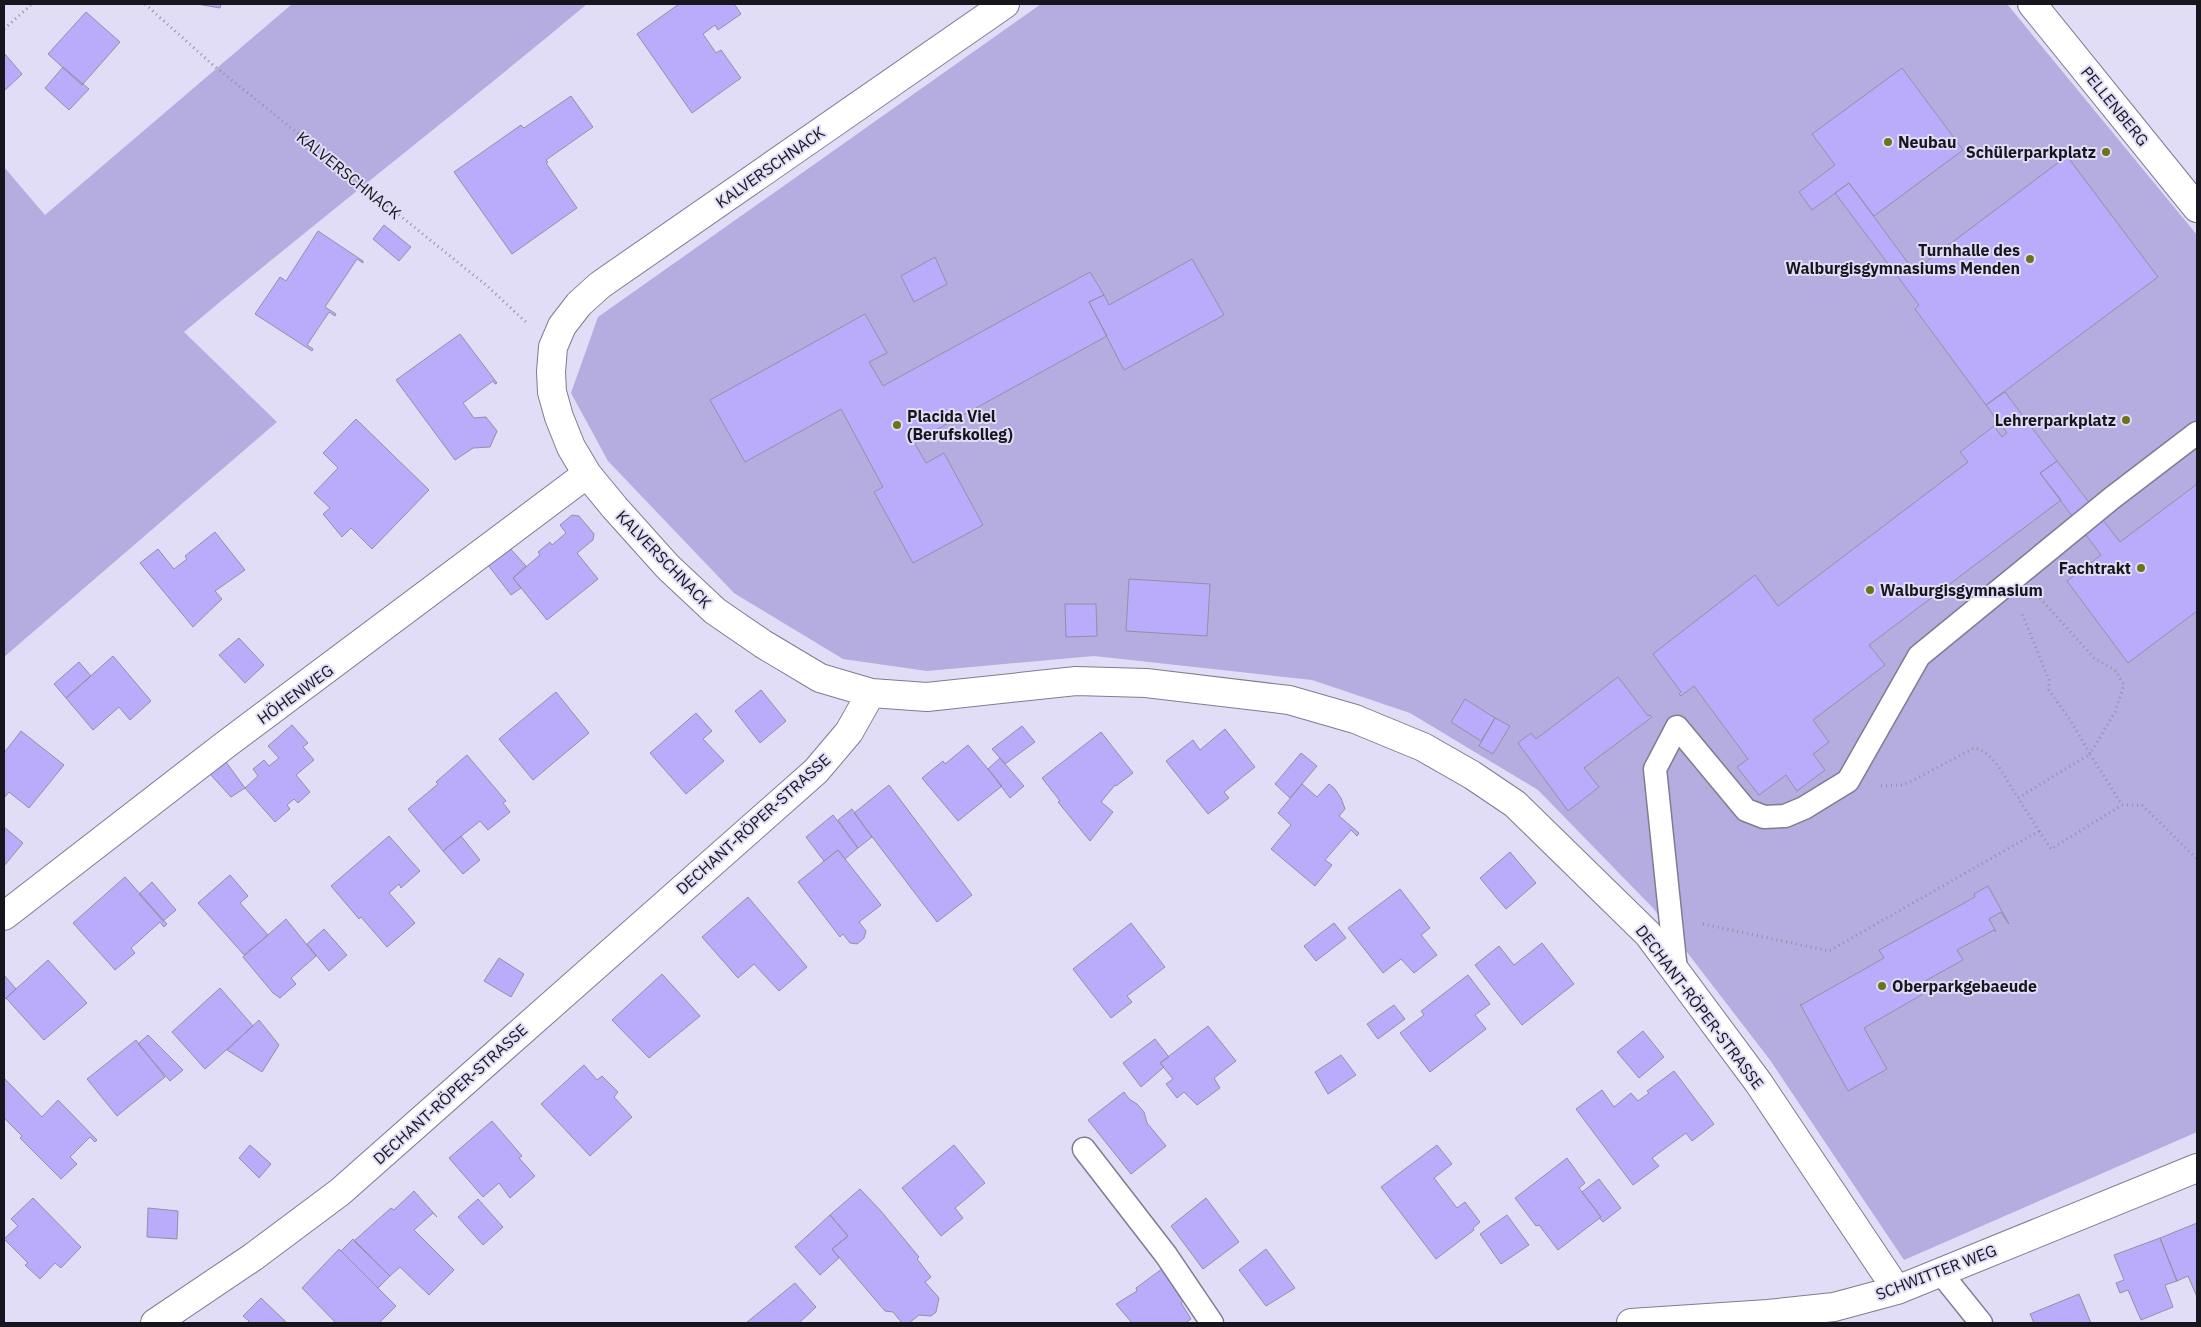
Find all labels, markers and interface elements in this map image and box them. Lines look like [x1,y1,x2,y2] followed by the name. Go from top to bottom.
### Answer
[2077,62,2153,150] street label: PELLENBERG
[712,122,828,212] street label: KALVERSCHNACK
[293,127,405,223] street label: KALVERSCHNACK
[1898,132,1956,152] place label: Neubau
[1882,136,1894,148] marker: Neubau
[1966,142,2096,162] place label: Schülerparkplatz
[2100,146,2112,158] marker: Schülerparkplatz
[1785,240,2020,278] place label: Turnhalle des Walburgisgymnasiums Menden
[2024,253,2036,265] marker: Turnhalle des Walburgisgymnasiums Menden
[907,406,1013,444] place label: Placida Viel (Berufskolleg)
[1995,410,2116,430] place label: Lehrerparkplatz
[2120,414,2132,426] marker: Lehrerparkplatz
[891,419,903,431] marker: Placida Viel (Berufskolleg)
[612,506,716,612] street label: KALVERSCHNACK
[2059,558,2131,578] place label: Fachtrakt
[2135,562,2147,574] marker: Fachtrakt
[1880,580,2043,600] place label: Walburgisgymnasium
[1864,584,1876,596] marker: Walburgisgymnasium
[253,660,337,728] street label: HÖHENWEG
[672,749,834,899] street label: DECHANT-RÖPER-STRASSE
[1632,921,1768,1093] street label: DECHANT-RÖPER-STRASSE
[1892,976,2037,996] place label: Oberparkgebaeude
[1876,980,1888,992] marker: Oberparkgebaeude
[369,1019,531,1169] street label: DECHANT-RÖPER-STRASSE
[1873,1240,1999,1304] street label: SCHWITTER WEG

